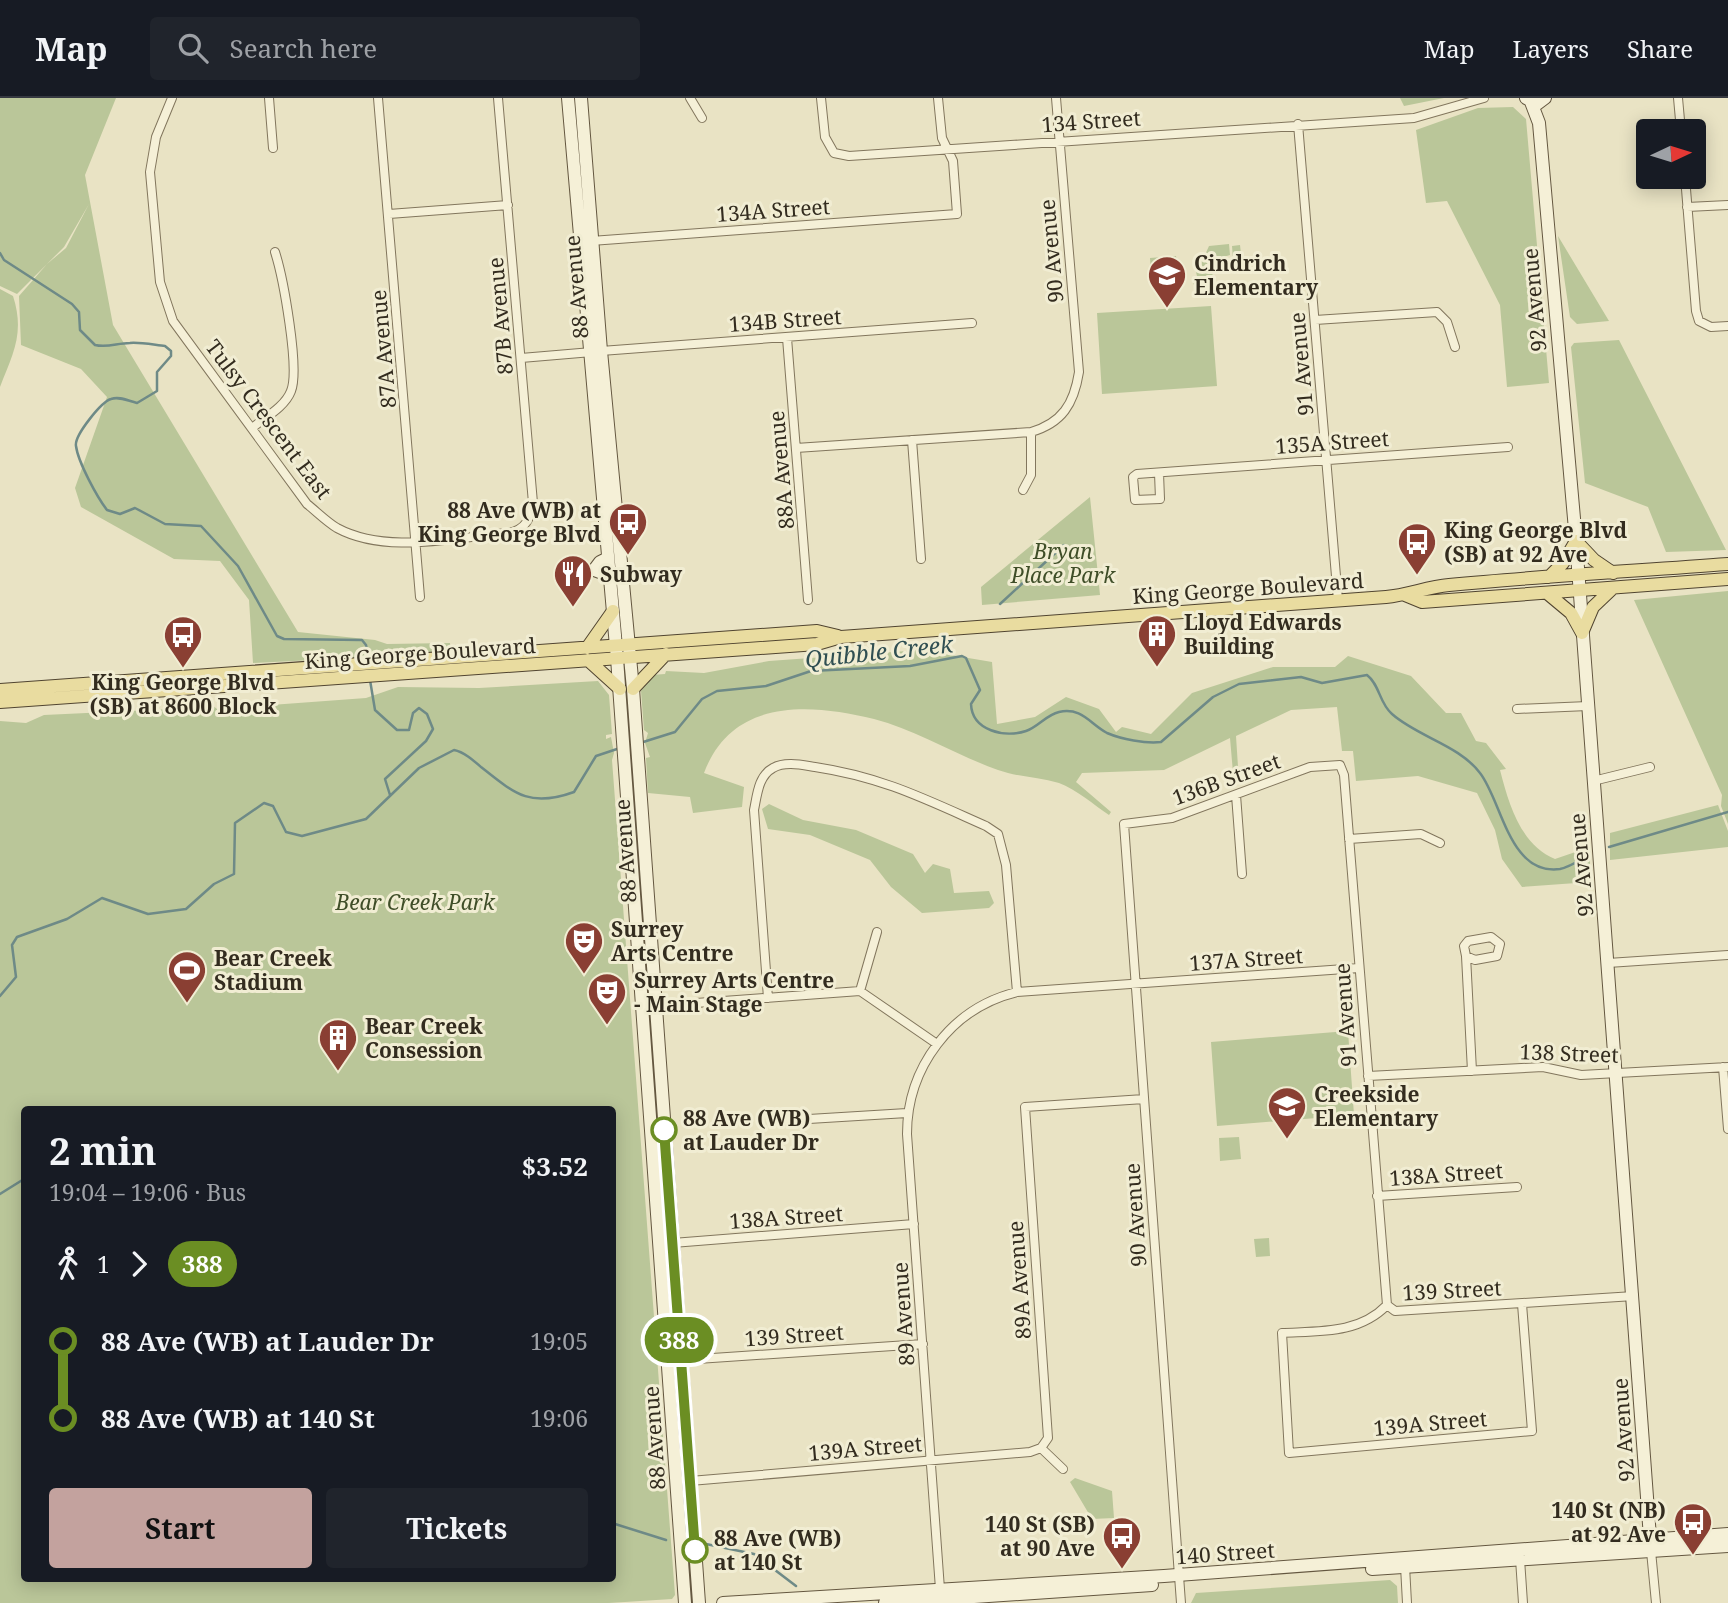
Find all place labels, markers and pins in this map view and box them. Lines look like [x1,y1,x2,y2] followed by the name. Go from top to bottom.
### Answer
[1194,249,1319,301] place label: Cindrich Elementary
[1146,254,1188,309] school or university icon: Cindrich Elementary
[418,496,601,548] place label: 88 Ave (WB) at King George Blvd
[607,501,649,556] bus stop icon: 88 Ave (WB) at King George Blvd
[1444,516,1628,568] place label: King George Blvd (SB) at 92 Ave
[1396,521,1438,576] bus stop icon: King George Blvd (SB) at 92 Ave
[552,553,594,608] restaurant icon: Subway
[600,560,683,588] place label: Subway
[1184,608,1341,660] place label: Lloyd Edwards Building
[1136,613,1178,668] building icon: Lloyd Edwards Building
[162,614,204,669] bus stop icon: King George Blvd (SB) at 8600 Block
[90,668,277,720] place label: King George Blvd (SB) at 8600 Block
[611,915,733,967] place label: Surrey Arts Centre
[563,920,605,975] theatre icon: Surrey Arts Centre
[214,944,332,996] place label: Bear Creek Stadium
[166,949,208,1004] sports icon: Bear Creek Stadium
[634,966,834,1018] place label: Surrey Arts Centre - Main Stage
[586,971,628,1026] theatre icon: Surrey Arts Centre - Main Stage
[365,1012,483,1064] place label: Bear Creek Consession
[317,1017,359,1072] building icon: Bear Creek Consession
[1314,1080,1439,1132] place label: Creekside Elementary
[1266,1085,1308,1140] school or university icon: Creekside Elementary
[683,1104,819,1156] place label: 88 Ave (WB) at Lauder Dr
[651,1117,677,1143] marker: 88 Ave (WB) at Lauder Dr
[1551,1496,1666,1548] place label: 140 St (NB) at 92 Ave
[1672,1501,1714,1556] bus stop icon: 140 St (NB) at 92 Ave
[985,1510,1095,1562] place label: 140 St (SB) at 90 Ave
[1101,1515,1143,1570] bus stop icon: 140 St (SB) at 90 Ave
[714,1524,841,1576] place label: 88 Ave (WB) at 140 St
[682,1537,708,1563] marker: 88 Ave (WB) at 140 St

